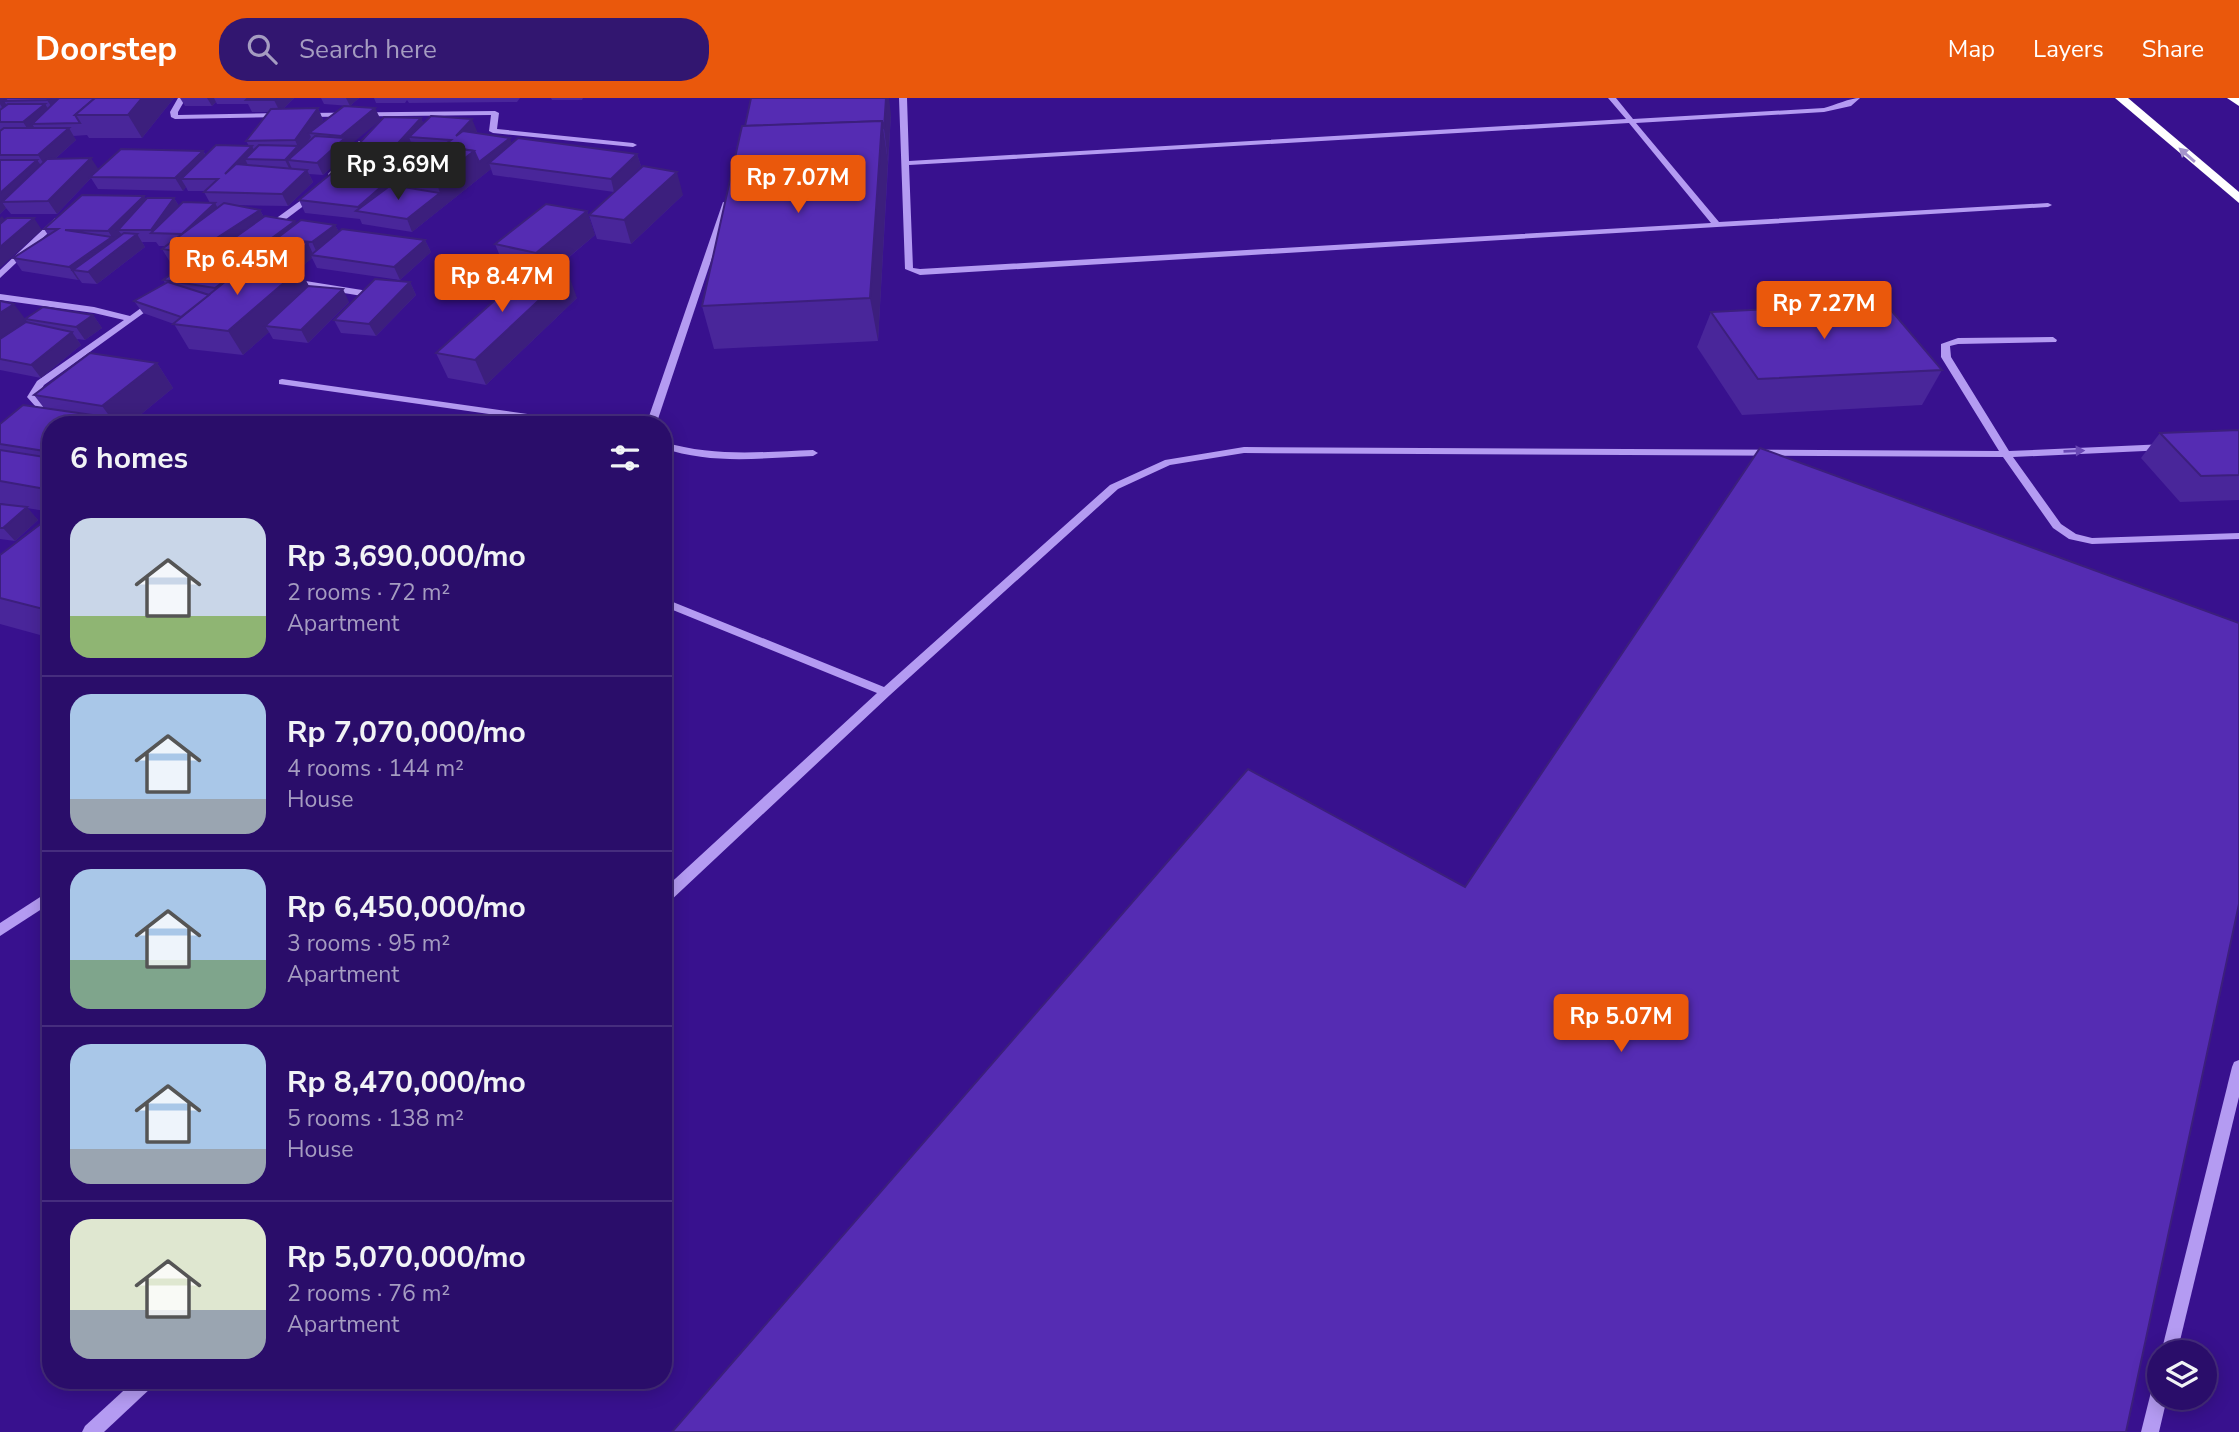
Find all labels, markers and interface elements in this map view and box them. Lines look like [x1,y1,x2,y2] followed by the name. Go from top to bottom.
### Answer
[219,18,709,81] search box
[35,27,177,72] text: Doorstep
[243,30,281,68] icon: search
[299,32,437,67] text: Search here
[1948,33,1995,65] text: Map
[2033,33,2104,65] text: Layers
[2142,33,2204,65] text: Share
[326,142,470,202] pin: Rp 3.69M
[2178,147,2196,163] one-way arrow
[347,149,449,180] text: Rp 3.69M
[726,156,870,215] pin: Rp 7.07M
[747,162,849,193] text: Rp 7.07M
[165,238,309,297] pin: Rp 6.45M
[186,244,288,275] text: Rp 6.45M
[430,254,574,314] pin: Rp 8.47M
[451,261,553,292] text: Rp 8.47M
[1752,282,1896,341] pin: Rp 7.27M
[1773,288,1875,319] text: Rp 7.27M
[70,438,188,479] text: 6 homes
[606,439,644,477] icon: filters
[2063,445,2085,456] one-way arrow
[287,536,526,577] text: Rp 3,690,000/mo
[126,546,210,630] icon: home
[287,577,450,608] text: 2 rooms · 72 m²
[287,608,399,639] text: Apartment
[287,712,526,753] text: Rp 7,070,000/mo
[126,722,210,806] icon: home
[287,753,464,784] text: 4 rooms · 144 m²
[287,784,354,815] text: House
[287,887,526,928] text: Rp 6,450,000/mo
[126,897,210,981] icon: home
[287,928,450,959] text: 3 rooms · 95 m²
[287,959,399,990] text: Apartment
[1549,995,1693,1054] pin: Rp 5.07M
[1570,1001,1672,1032] text: Rp 5.07M
[287,1062,526,1103] text: Rp 8,470,000/mo
[126,1072,210,1156] icon: home
[287,1103,464,1134] text: 5 rooms · 138 m²
[287,1134,354,1165] text: House
[287,1237,526,1278] text: Rp 5,070,000/mo
[126,1247,210,1331] icon: home
[287,1278,450,1309] text: 2 rooms · 76 m²
[287,1309,399,1340] text: Apartment
[2147,1340,2217,1410] map controls
[2147,1340,2217,1410] button: layers

